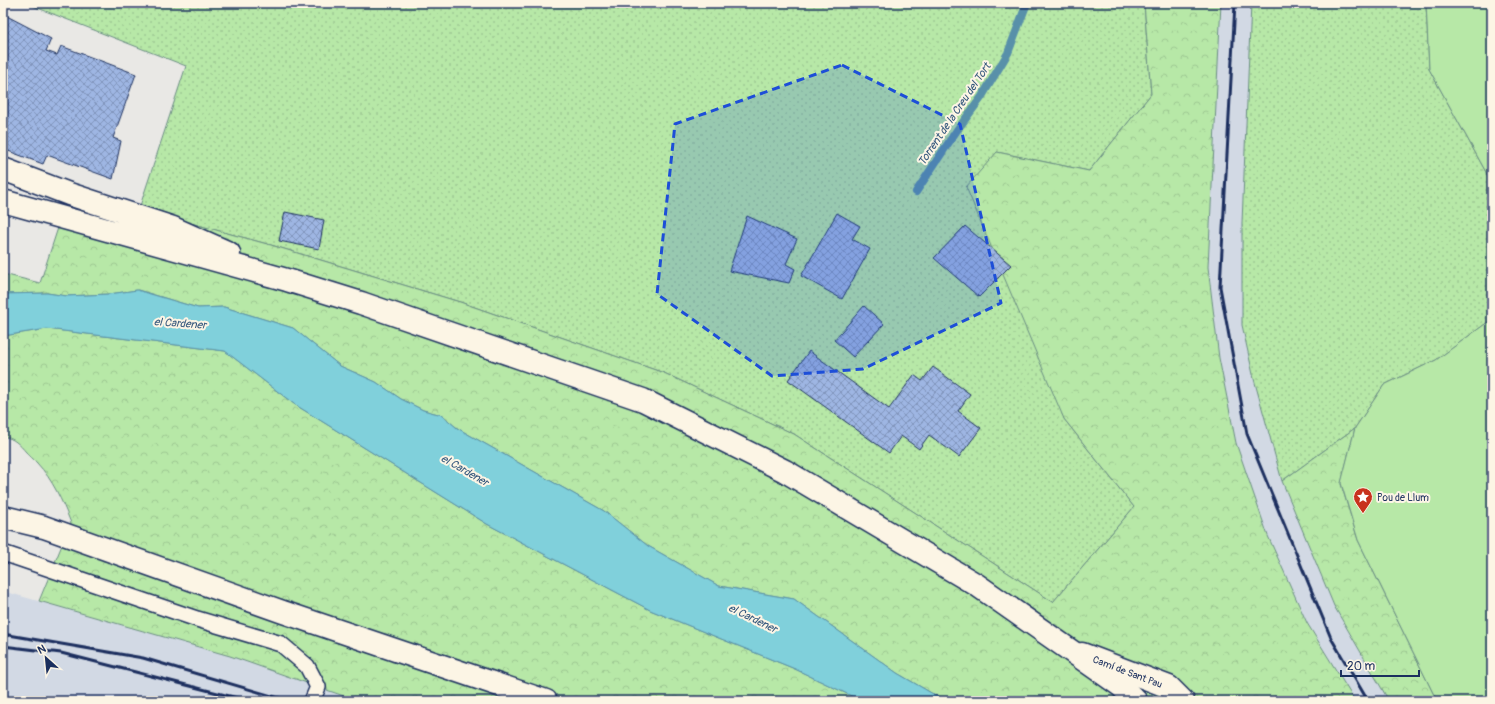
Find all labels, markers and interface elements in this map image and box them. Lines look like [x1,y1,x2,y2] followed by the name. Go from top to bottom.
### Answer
[915,59,994,168] water label: Torrent de la Creu del Tort
[153,315,209,332] water label: el Cardener
[439,452,492,490] water label: el Cardener
[1352,486,1374,514] place icon: Pou de Llum
[1377,492,1429,504] place label: Pou de Llum
[726,601,781,637] water label: el Cardener
[26,638,66,678] north arrow
[35,642,48,657] text: N
[1341,652,1419,678] scale bar
[1091,654,1164,691] street label: Camí de Sant Pau
[1347,659,1376,674] text: 20 m

